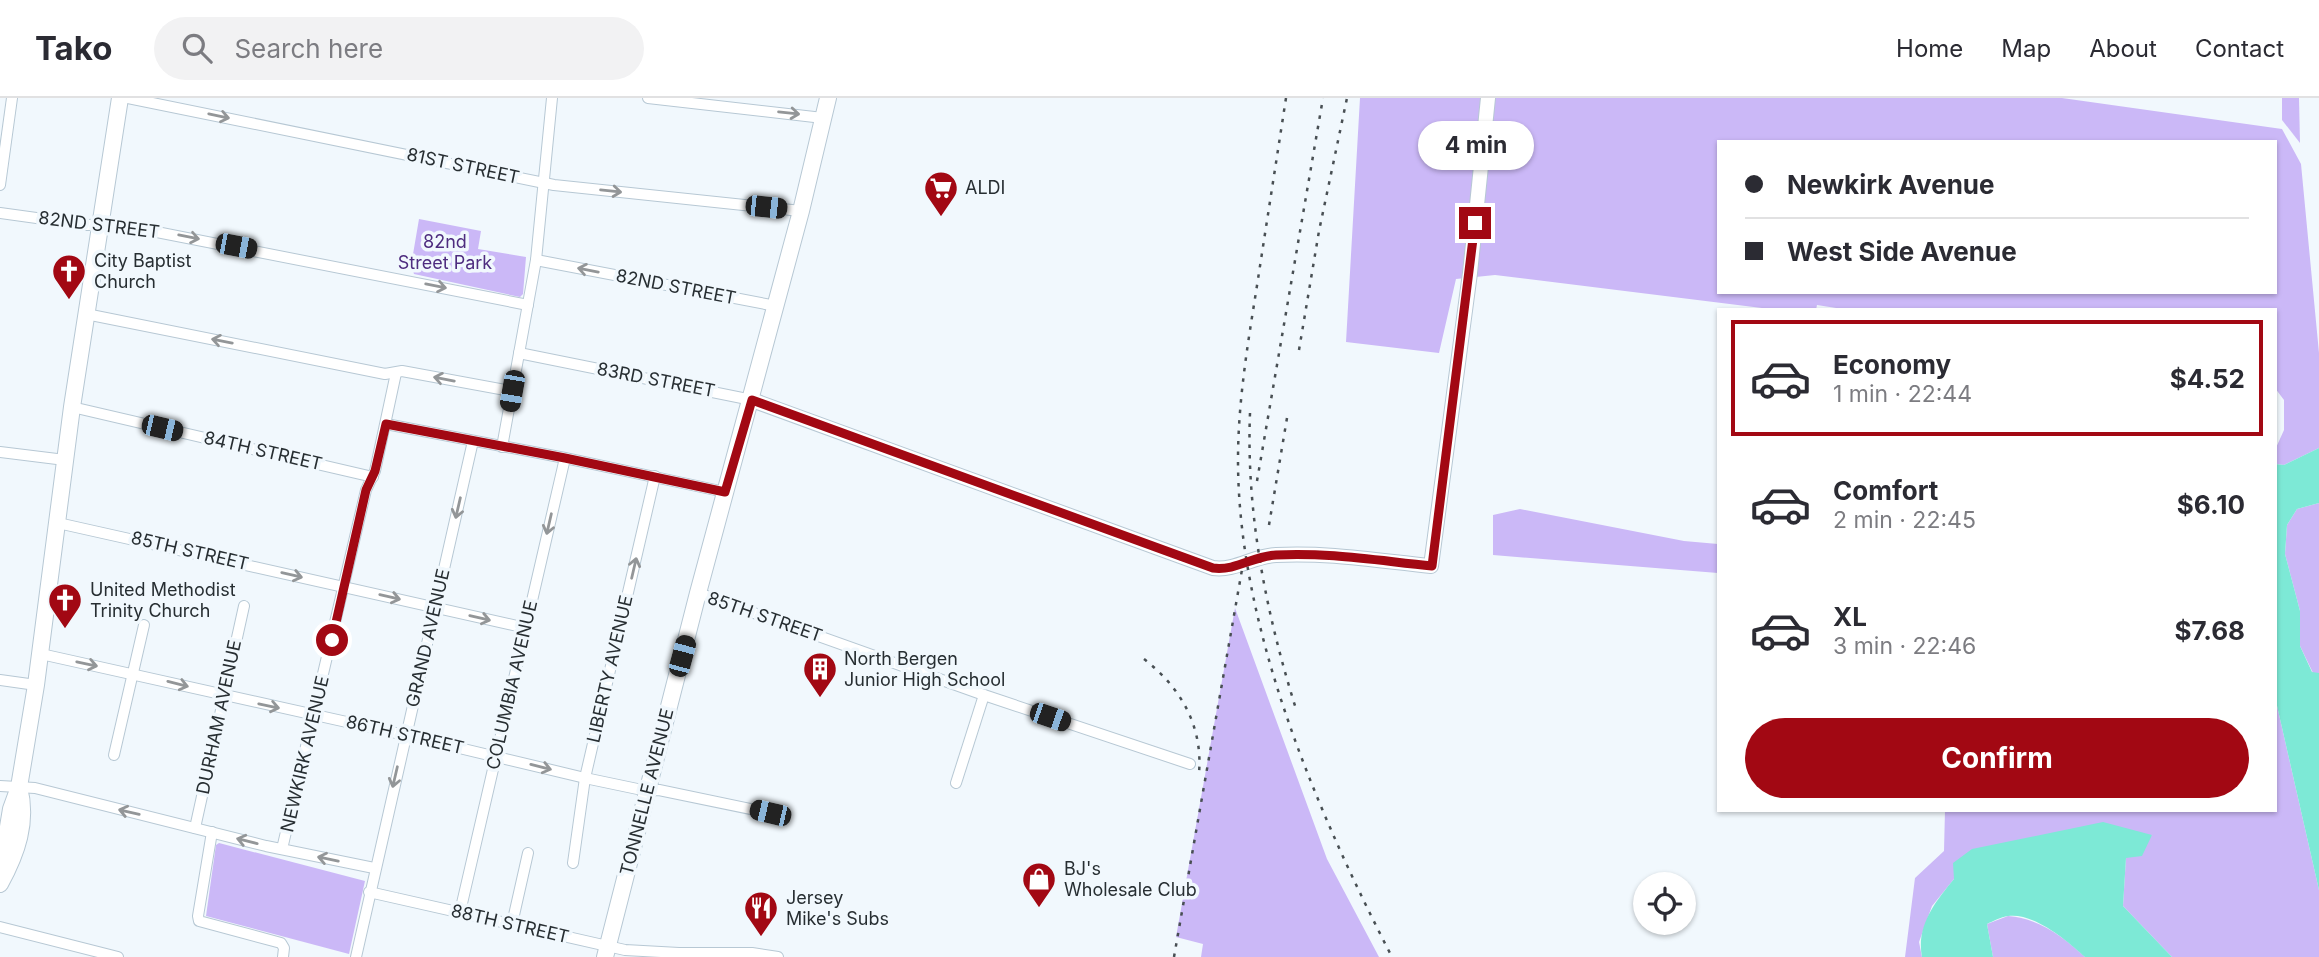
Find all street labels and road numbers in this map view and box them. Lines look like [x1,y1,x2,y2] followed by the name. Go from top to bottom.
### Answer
[405,143,521,188] street label: 81ST STREET
[37,207,161,242] street label: 82ND STREET
[614,265,738,308] street label: 82ND STREET
[595,358,717,401] street label: 83RD STREET
[202,427,324,474] street label: 84TH STREET
[129,527,251,574] street label: 85TH STREET
[401,567,454,709] street label: GRAND AVENUE
[705,587,825,646] street label: 85TH STREET
[582,593,637,745] street label: LIBERTY AVENUE
[482,598,541,772] street label: COLUMBIA AVENUE
[192,638,245,796] street label: DURHAM AVENUE
[276,674,333,834] street label: NEWKIRK AVENUE
[616,706,677,877] street label: TONNELLE AVENUE
[344,711,466,758] street label: 86TH STREET
[449,900,571,947] street label: 88TH STREET

